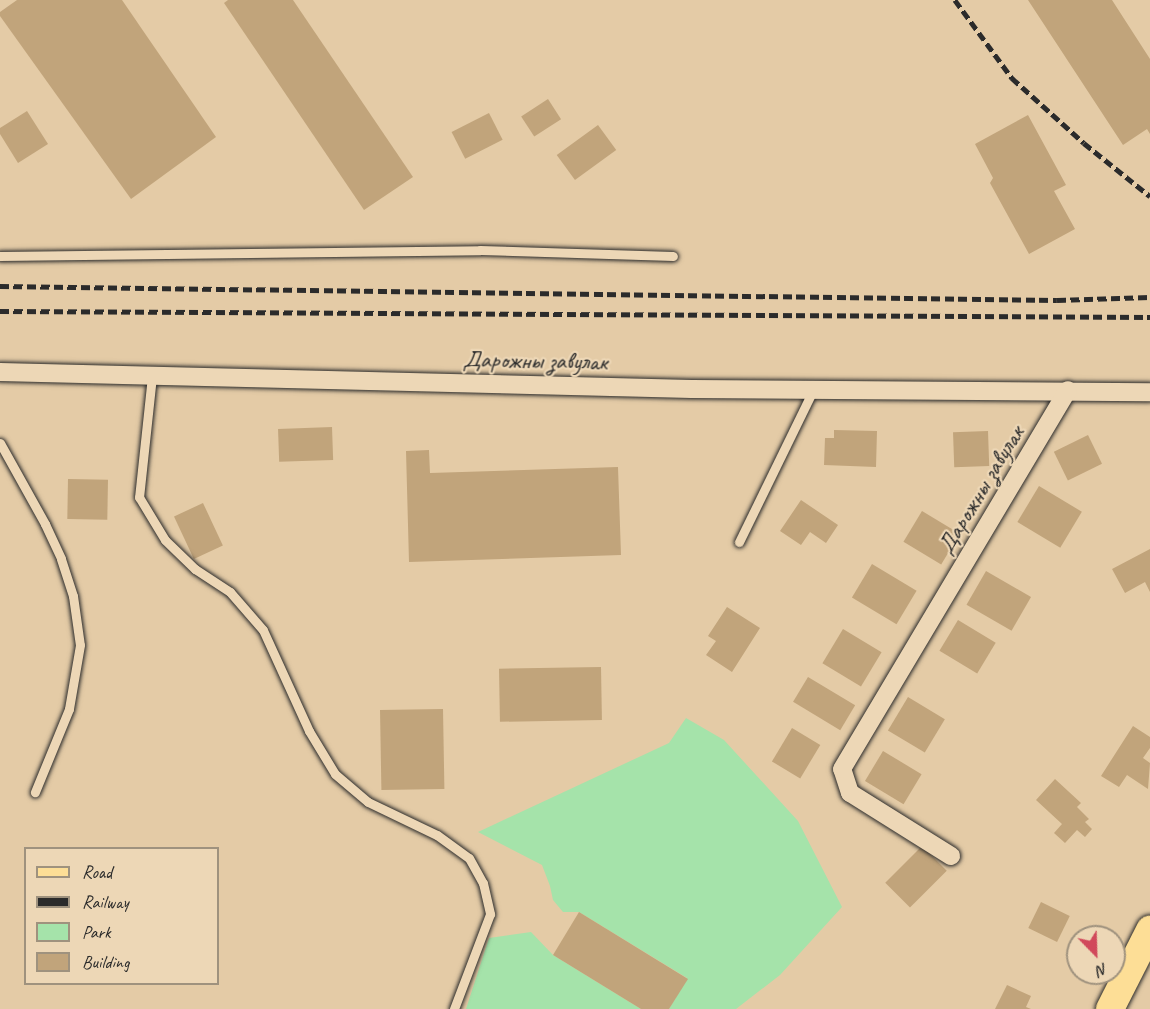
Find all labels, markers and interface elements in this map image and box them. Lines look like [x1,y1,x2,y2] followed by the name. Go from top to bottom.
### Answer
[462,345,608,377] street label: Дарожны завулак
[931,421,1031,559] street label: Дарожны завулак
[24,847,219,985] legend
[82,861,112,883] text: Road
[82,891,129,913] text: Railway
[82,921,111,943] text: Park
[1066,925,1126,985] north arrow
[82,951,129,973] text: Building
[1094,959,1111,981] text: N

